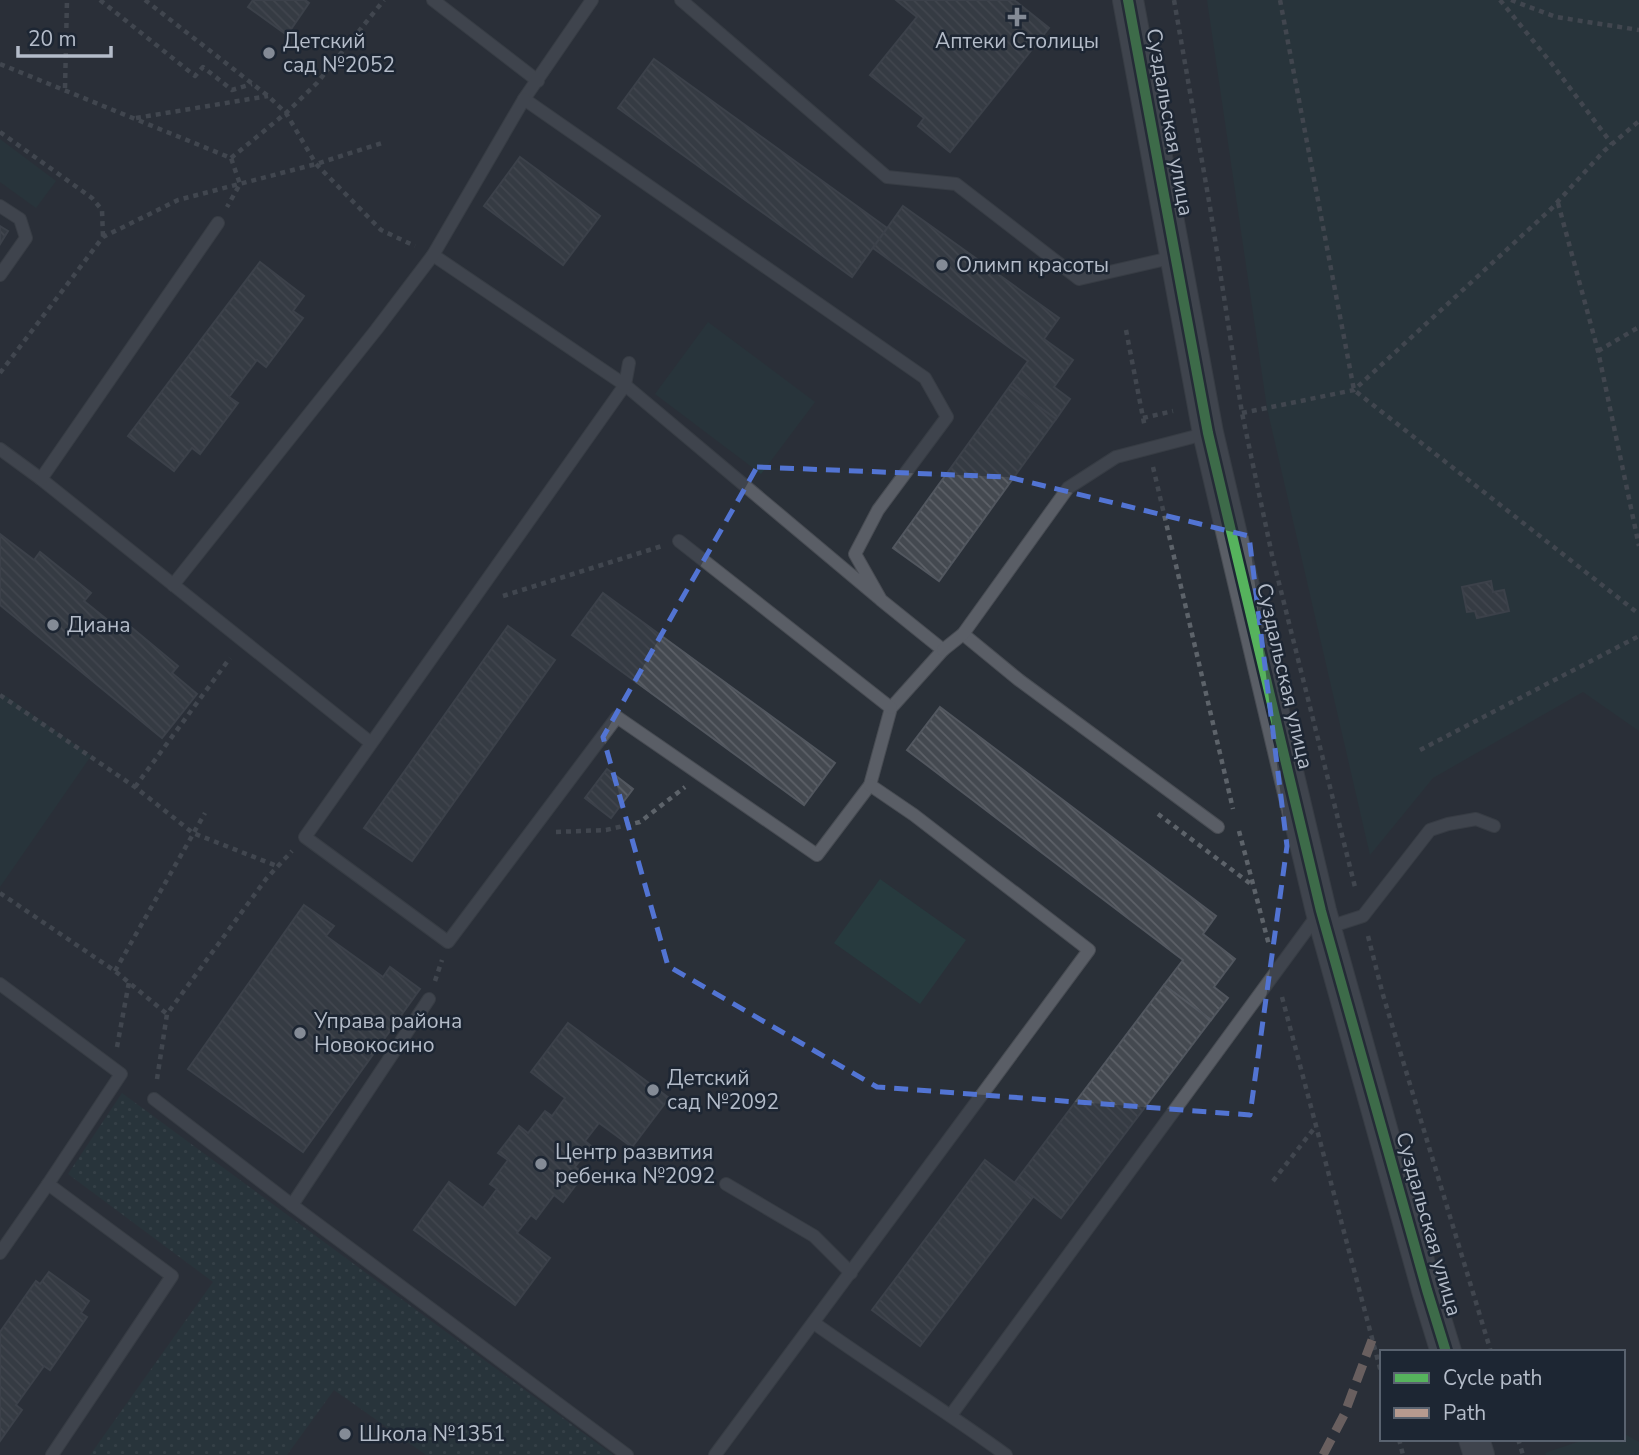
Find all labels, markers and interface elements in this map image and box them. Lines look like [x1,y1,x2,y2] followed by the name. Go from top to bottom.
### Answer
[1009,9,1025,25] marker: Аптеки Столицы
[18,14,110,58] scale bar
[28,25,77,53] text: 20 m
[1140,26,1200,218] street label: Суздальская улица
[283,27,395,79] place label: Детский сад №2052
[935,27,1099,55] place label: Аптеки Столицы
[261,45,277,61] marker: Детский сад №2052
[956,251,1109,279] place label: Олимп красоты
[934,257,950,273] marker: Олимп красоты
[1250,580,1320,772] street label: Суздальская улица
[67,611,131,639] place label: Диана
[45,617,61,633] marker: Диана
[313,1007,462,1059] place label: Управа района Новокосино
[292,1025,308,1041] marker: Управа района Новокосино
[667,1064,779,1116] place label: Детский сад №2092
[645,1082,661,1098] marker: Детский сад №2092
[1389,1129,1469,1319] street label: Суздальская улица
[555,1138,715,1190] place label: Центр развития ребенка №2092
[533,1156,549,1172] marker: Центр развития ребенка №2092
[1380,1350,1625,1441] legend
[1443,1364,1542,1392] text: Cycle path
[1443,1399,1486,1427] text: Path
[359,1420,506,1448] place label: Школа №1351
[337,1426,353,1442] marker: Школа №1351

